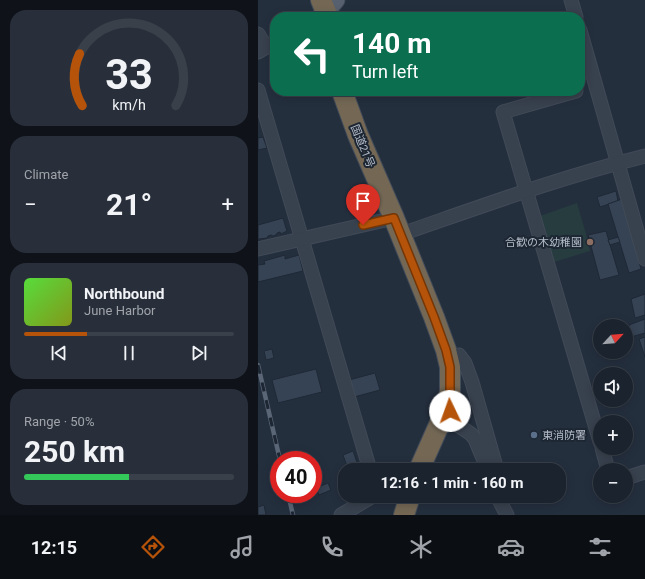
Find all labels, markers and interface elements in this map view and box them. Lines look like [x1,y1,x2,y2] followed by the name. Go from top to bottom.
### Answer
[352,27,431,60] text: 140 m
[286,28,338,80] icon: left
[105,50,153,99] text: 33
[352,61,418,82] text: Turn left
[112,97,146,113] text: km/h
[348,123,377,170] street label: 国道21号
[24,167,68,182] text: Climate
[346,184,380,225] pin
[106,187,152,222] text: 21°
[352,190,374,212] icon: arrive
[24,192,37,217] text: −
[222,192,234,217] text: +
[505,236,582,249] place label: 合歓の木幼稚園
[585,237,595,247] marker: 合歓の木幼稚園
[84,285,165,303] text: Northbound
[84,303,156,318] text: June Harbor
[593,319,633,359] north arrow
[593,319,633,503] map controls
[48,342,70,364] icon: previous
[118,342,140,364] icon: pause
[188,342,210,364] icon: next
[593,367,633,407] button: sound
[429,390,471,432] position arrow
[24,414,94,429] text: Range · 50%
[593,415,633,455] button: +
[542,429,586,442] place label: 東消防署
[529,430,539,440] marker: 東消防署
[24,434,125,469] text: 250 km
[270,451,322,503] speed limit sign: 40
[593,463,633,503] button: −
[381,474,523,492] text: 12:16 · 1 min · 160 m
[139,533,167,561] icon: directions
[228,533,256,561] icon: music
[318,533,346,561] icon: phone
[407,533,435,561] icon: climate
[497,533,525,561] icon: car
[586,533,614,561] icon: filters
[31,537,77,558] text: 12:15

